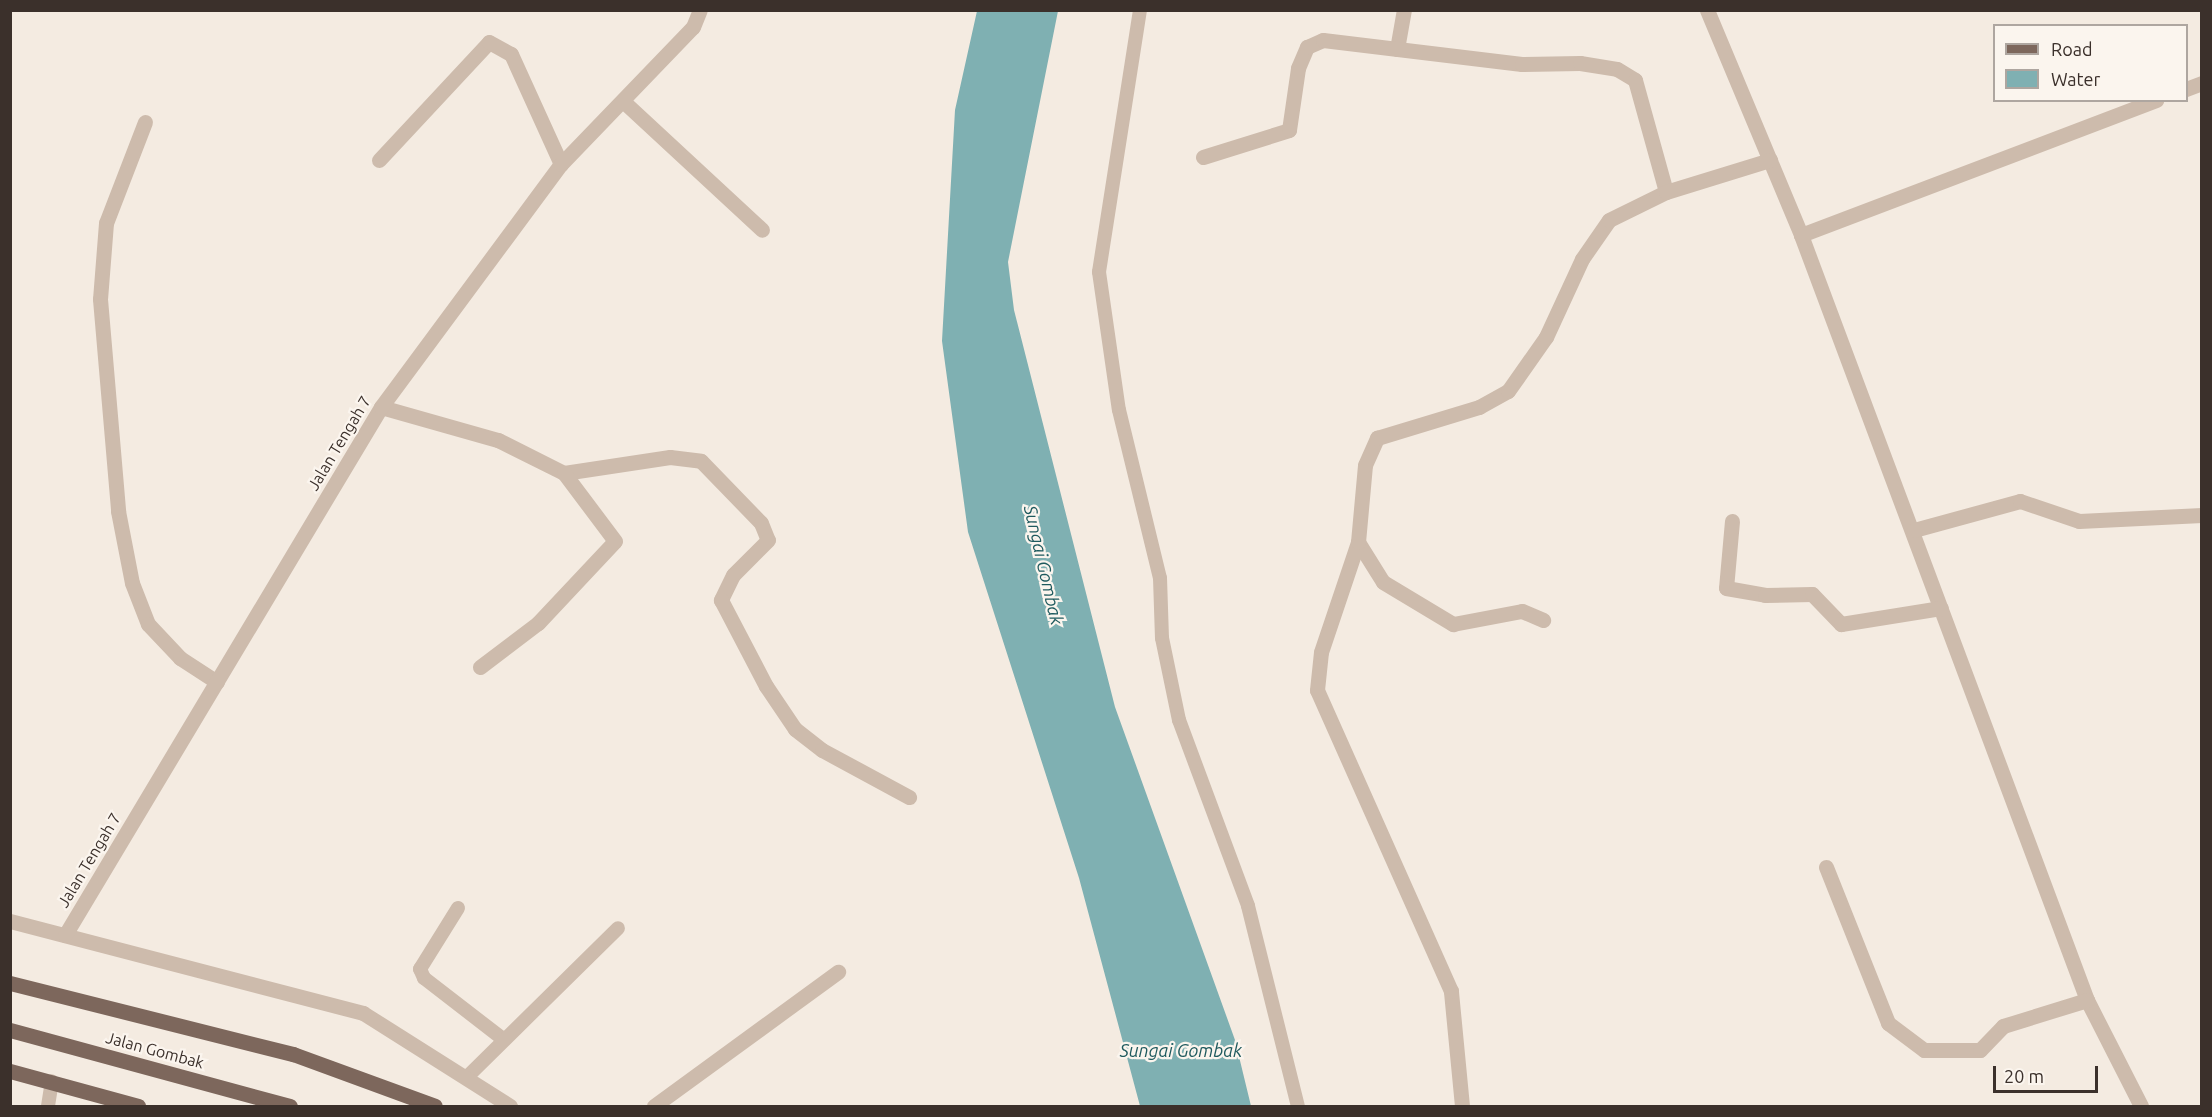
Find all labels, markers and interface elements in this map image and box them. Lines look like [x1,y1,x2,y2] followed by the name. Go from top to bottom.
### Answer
[1993,24,2188,102] legend
[2051,39,2093,59] text: Road
[2051,69,2100,89] text: Water
[303,392,375,494] street label: Jalan Tengah 7
[1020,503,1068,627] water label: Sungai Gombak
[53,809,125,911] street label: Jalan Tengah 7
[104,1028,206,1072] street label: Jalan Gombak
[1120,1039,1242,1061] water label: Sungai Gombak
[1996,1054,2101,1092] scale bar
[2004,1066,2044,1086] text: 20 m

